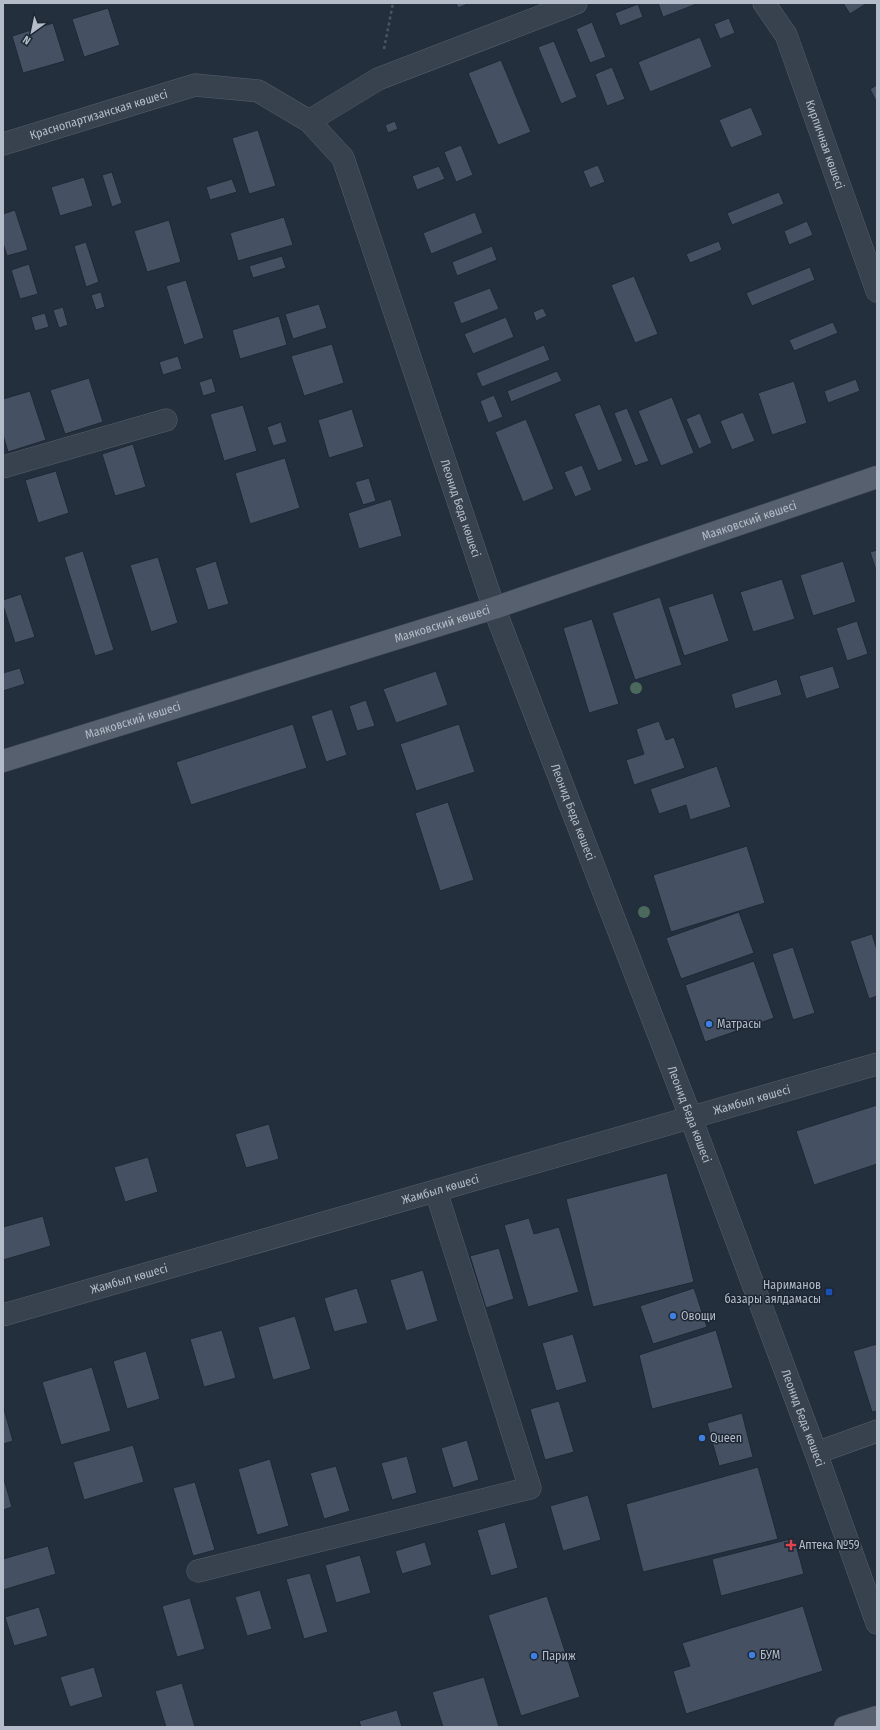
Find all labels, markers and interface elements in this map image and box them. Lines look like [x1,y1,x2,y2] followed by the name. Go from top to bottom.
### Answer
[12,12,52,52] north arrow
[21,33,33,47] text: N
[28,87,169,142] street label: Краснопартизанская көшесі
[803,98,847,191] street label: Кирпичная көшесі
[438,457,483,559] street label: Леонид Беда көшесі
[700,498,798,543] street label: Маяковский көшесі
[393,603,492,646] street label: Маяковский көшесі
[83,699,182,742] street label: Маяковский көшесі
[548,762,598,862] street label: Леонид Беда көшесі
[717,1017,761,1031] place label: Матрасы
[704,1019,714,1029] marker: Матрасы
[665,1064,714,1165] street label: Леонид Беда көшесі
[711,1082,792,1118] street label: Жамбыл көшесі
[400,1172,481,1207] street label: Жамбыл көшесі
[89,1261,169,1297] street label: Жамбыл көшесі
[725,1278,821,1306] place label: Нариманов базары аялдамасы
[824,1287,834,1297] marker: Нариманов базары аялдамасы
[681,1309,716,1323] place label: Овощи
[668,1311,678,1321] marker: Овощи
[778,1367,827,1468] street label: Леонид Беда көшесі
[710,1431,742,1445] place label: Queen
[697,1433,707,1443] marker: Queen
[799,1538,860,1552] place label: Аптека №59
[786,1540,796,1550] marker: Аптека №59
[760,1648,780,1662] place label: БУМ
[542,1649,576,1663] place label: Париж
[747,1650,757,1660] marker: БУМ
[529,1651,539,1661] marker: Париж

